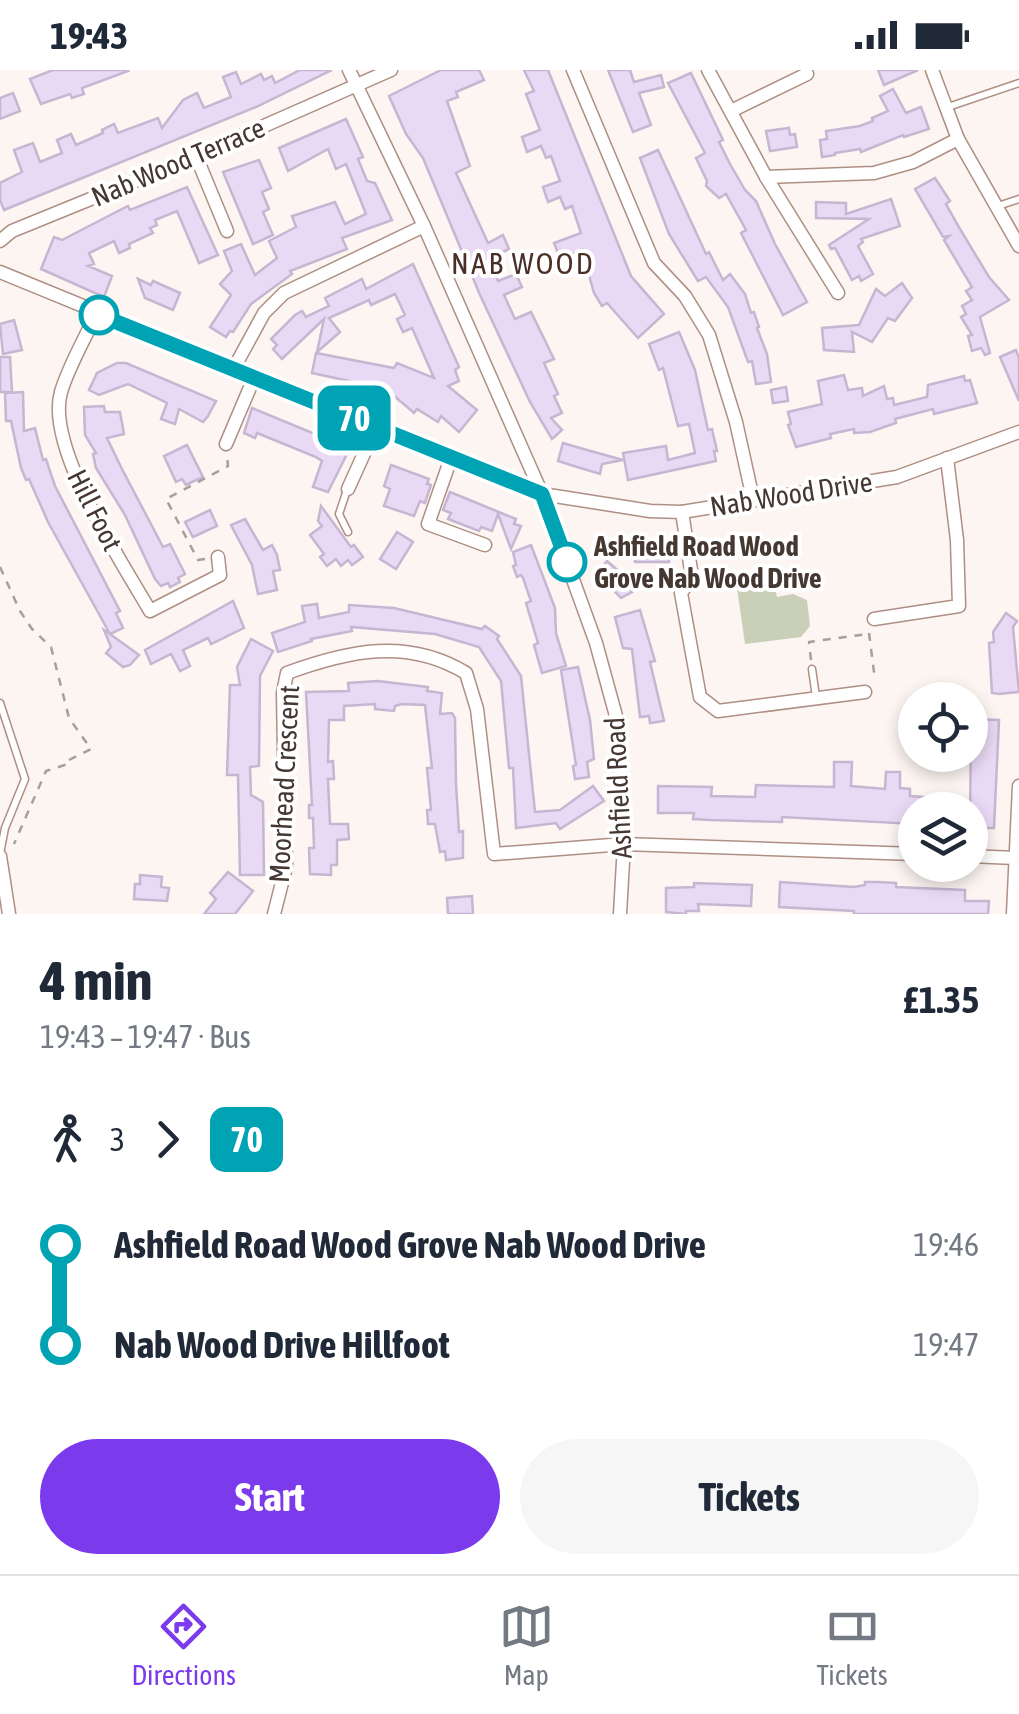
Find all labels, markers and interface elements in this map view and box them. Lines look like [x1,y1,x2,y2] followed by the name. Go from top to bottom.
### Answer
[50,14,128,57] text: 19:43
[87,111,269,213] street label: Nab Wood Terrace
[451,246,595,280] district label: NAB WOOD
[80,296,118,334] unlabelled marker
[309,386,399,450] line badge: 70
[338,398,370,438] text: 70
[61,464,129,556] street label: Hill Foot
[708,465,874,523] street label: Nab Wood Drive
[593,530,822,594] place label: Ashfield Road Wood Grove Nab Wood Drive
[548,543,586,581] marker: Ashfield Road Wood Grove Nab Wood Drive
[898,682,988,882] map controls
[898,682,988,772] button: locate
[263,684,305,884] street label: Moorhead Crescent
[598,716,638,860] street label: Ashfield Road
[898,792,988,882] button: layers
[40,949,152,1012] text: 4 min
[903,978,979,1021] text: £1.35
[40,1018,251,1055] text: 19:43 – 19:47 · Bus
[40,1112,95,1167] icon: walk
[140,1112,195,1167] icon: forward
[230,1119,263,1159] text: 70
[110,1121,125,1158] text: 3
[114,1223,706,1266] text: Ashfield Road Wood Grove Nab Wood Drive
[913,1226,979,1263] text: 19:46
[114,1323,450,1366] text: Nab Wood Drive Hillfoot
[913,1326,979,1363] text: 19:47
[40,1439,500,1554] button: Start
[520,1439,979,1554] button: Tickets
[131,1599,236,1691] tab: Directions
[499,1599,554,1691] tab: Map
[817,1599,888,1691] tab: Tickets

